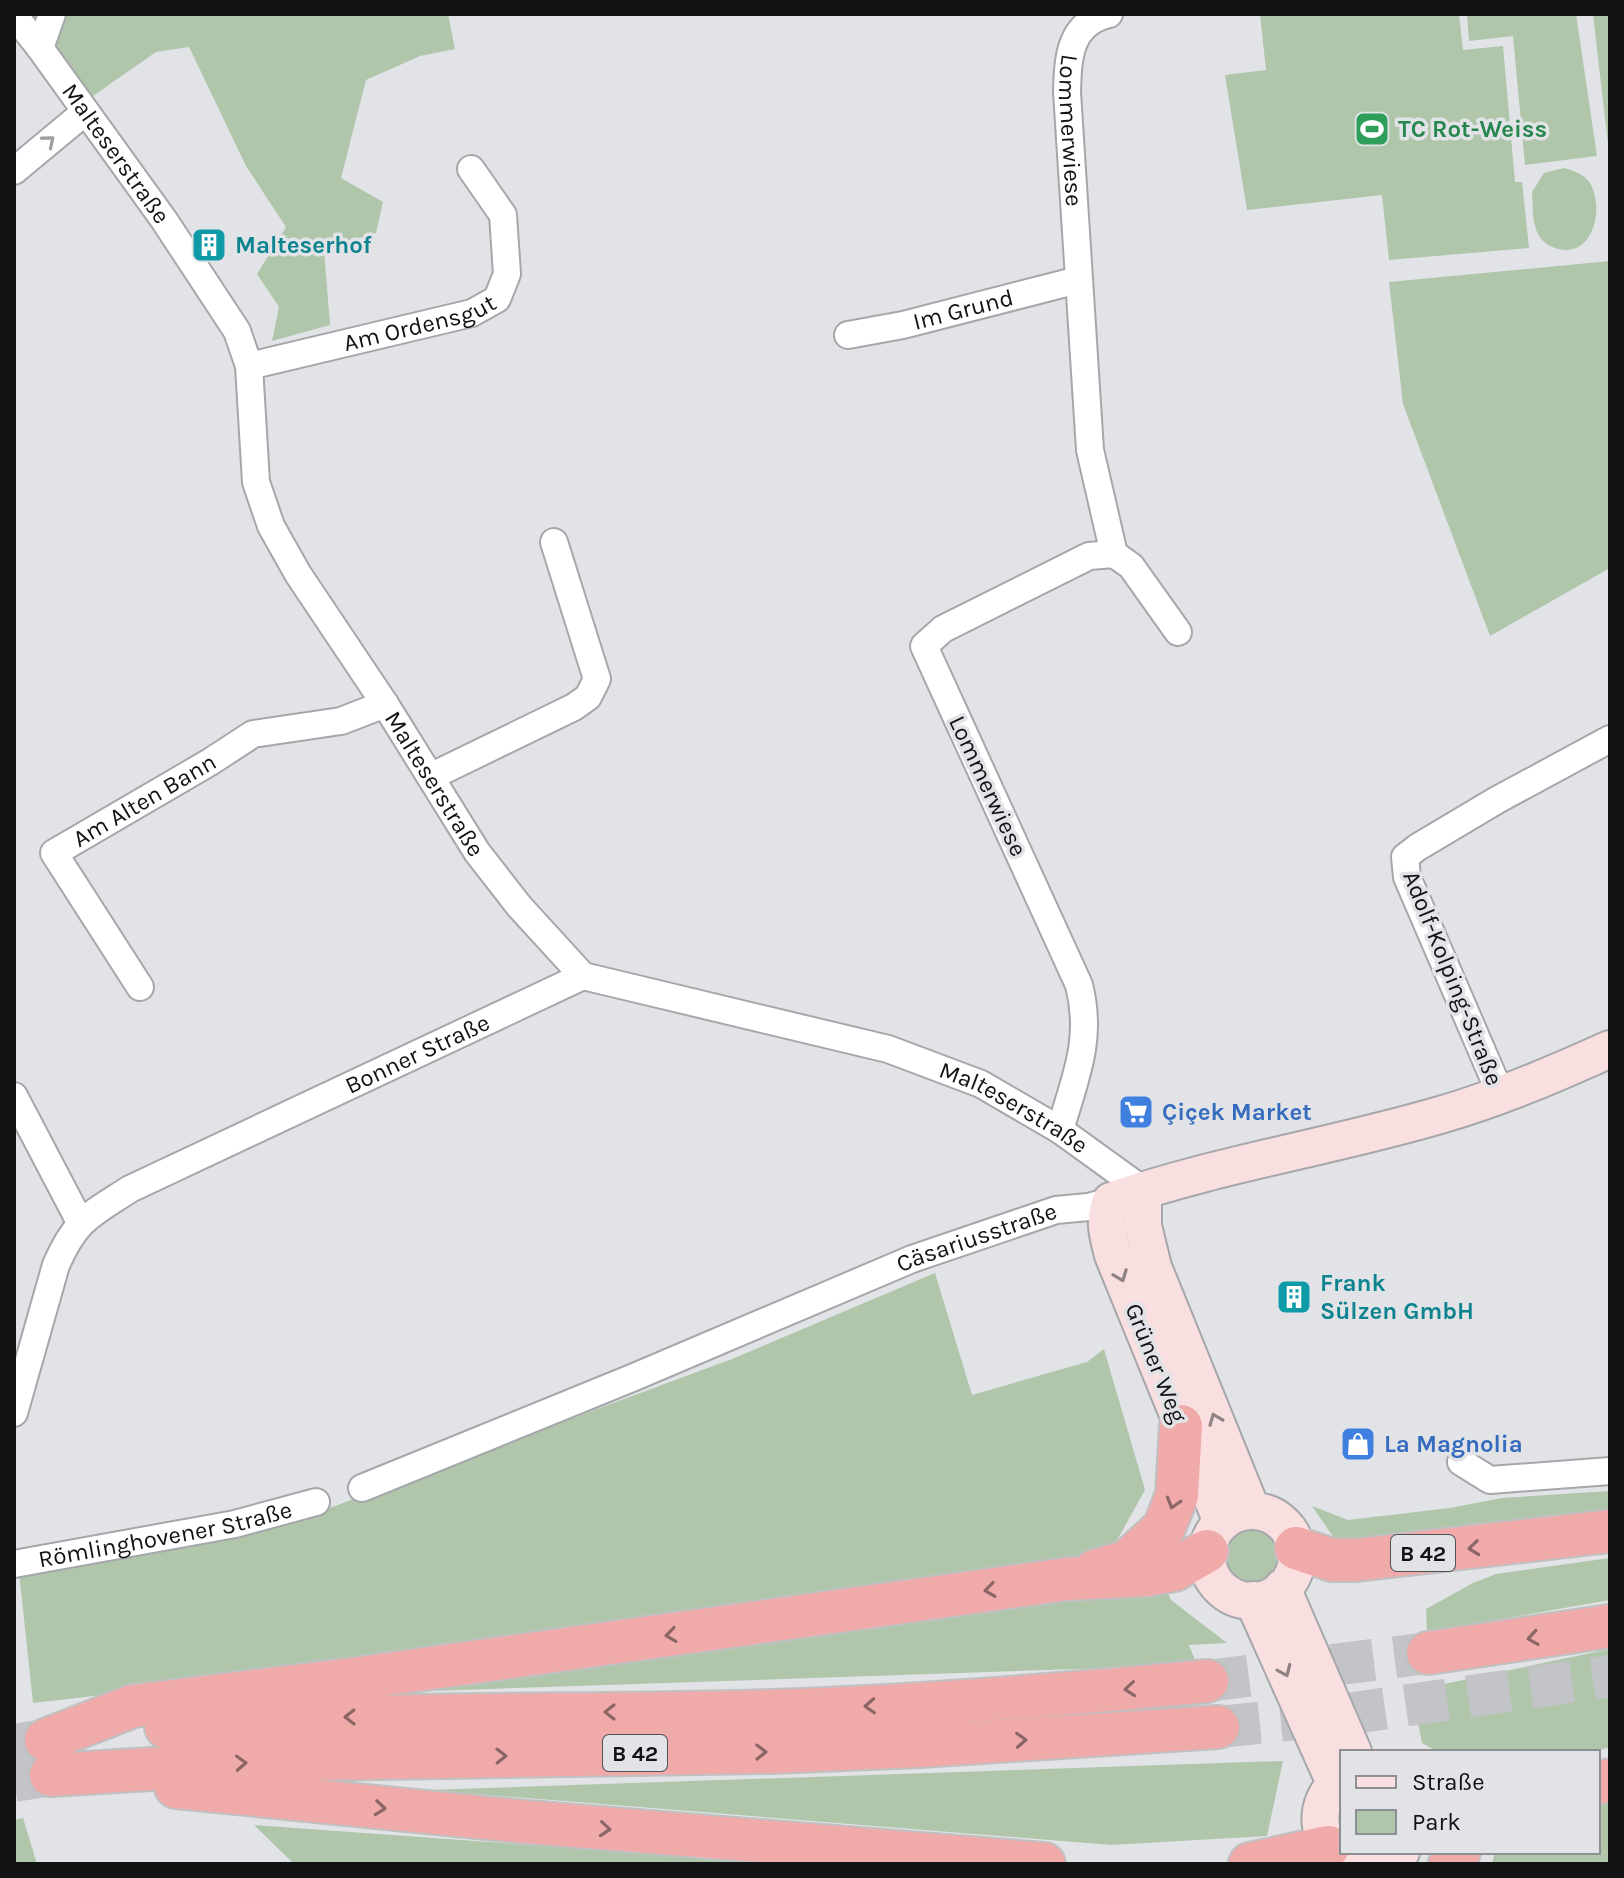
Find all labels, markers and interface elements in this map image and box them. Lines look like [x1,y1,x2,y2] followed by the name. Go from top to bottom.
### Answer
[1053,52,1088,207] street label: Lommerwiese
[56,78,176,229] street label: Malteserstraße
[1353,110,1391,148] sports icon: TC Rot-Weiss
[1398,115,1547,143] place label: TC Rot-Weiss
[40,136,55,151] one-way arrow
[190,226,228,264] building icon: Malteserhof
[235,231,372,259] place label: Malteserhof
[910,283,1016,336] street label: Im Grund
[341,288,501,357] street label: Am Ordensgut
[379,706,490,862] street label: Malteserstraße
[943,711,1033,861] street label: Lommerwiese
[68,748,221,853] street label: Am Alten Bann
[1397,867,1509,1089] street label: Adolf-Kolping-Straße
[341,1008,494,1100] street label: Bonner Straße
[935,1056,1093,1159] street label: Malteserstraße
[1117,1093,1155,1131] supermarket icon: Çiçek Market
[1162,1098,1312,1126] place label: Çiçek Market
[892,1197,1060,1278] street label: Cäsariusstraße
[1111,1268,1128,1282] one-way arrow
[1320,1269,1474,1325] place label: Frank Sülzen GmbH
[1275,1278,1313,1316] building icon: Frank Sülzen GmbH
[1119,1299,1193,1427] street label: Grüner Weg
[1208,1413,1224,1427] one-way arrow
[1339,1425,1377,1463] shop icon: La Magnolia
[1384,1430,1523,1458] place label: La Magnolia
[36,1495,295,1573] street label: Römlinghovener Straße
[1166,1496,1182,1509] one-way arrow
[1391,1535,1455,1571] road number: B 42
[1467,1539,1480,1556] one-way arrow
[983,1581,997,1598] one-way arrow
[664,1626,678,1643] one-way arrow
[1526,1629,1540,1646] one-way arrow
[1275,1663,1291,1678] one-way arrow
[1123,1680,1136,1697] one-way arrow
[863,1698,876,1715] one-way arrow
[603,1703,616,1721] one-way arrow
[343,1709,356,1726] one-way arrow
[1015,1732,1028,1749] one-way arrow
[603,1735,667,1771] road number: B 42
[755,1743,768,1760] one-way arrow
[495,1747,508,1765] one-way arrow
[1340,1750,1600,1854] legend
[235,1755,248,1772] one-way arrow
[1412,1768,1484,1796] text: Straße
[374,1799,387,1816] one-way arrow
[1412,1808,1461,1836] text: Park
[599,1820,612,1837] one-way arrow

